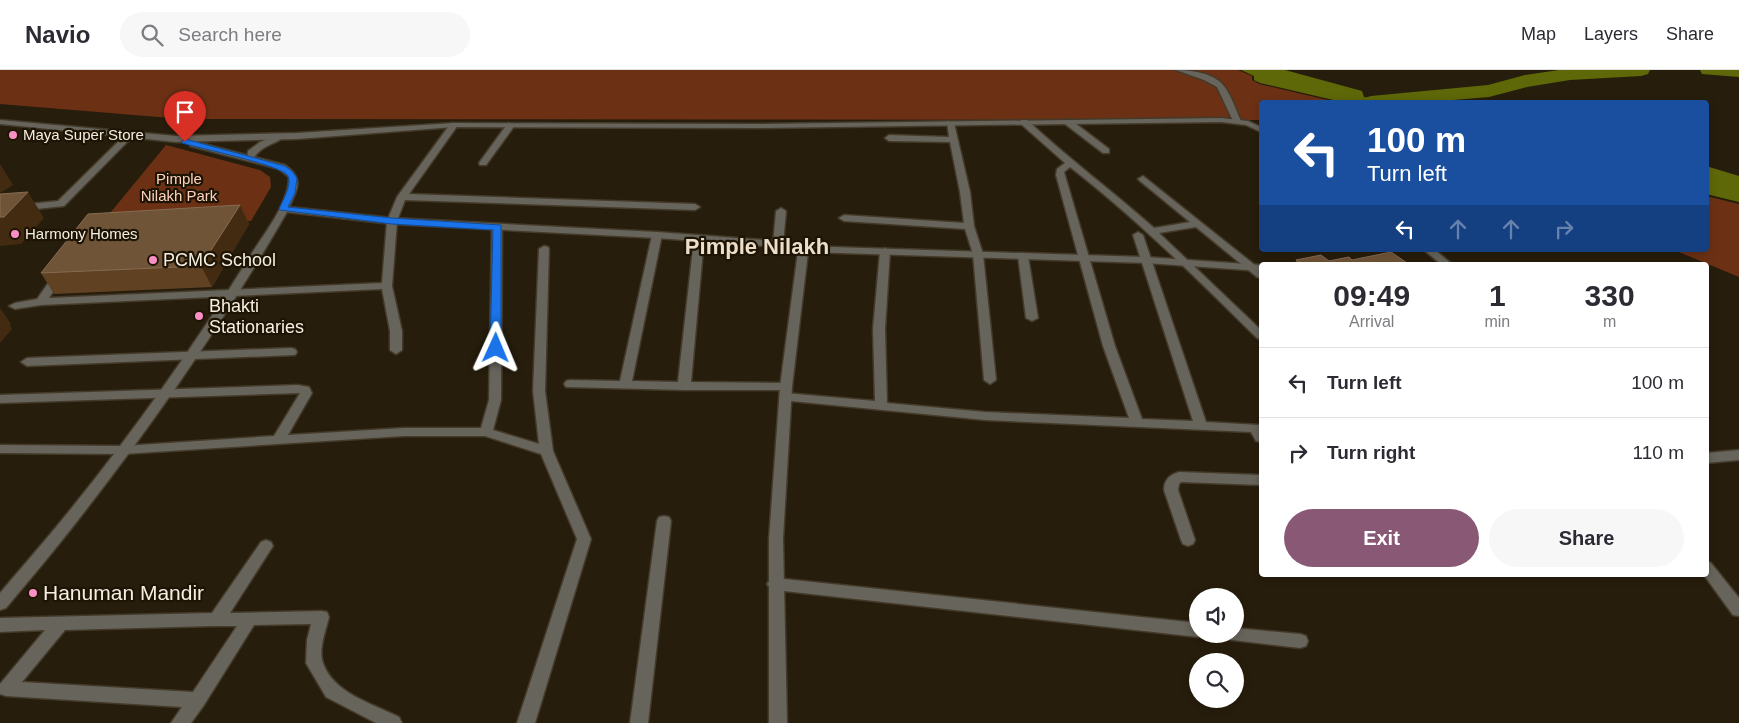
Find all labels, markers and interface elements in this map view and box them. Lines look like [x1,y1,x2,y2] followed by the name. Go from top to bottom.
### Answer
[120,12,470,57] search box
[25,21,90,48] text: Navio
[138,21,166,49] icon: search
[178,24,282,45] text: Search here
[1521,24,1556,44] text: Map
[1584,24,1638,44] text: Layers
[1666,24,1714,44] text: Share
[164,91,206,142] pin
[171,98,199,126] icon: arrive
[1284,120,1349,185] icon: left
[1367,120,1466,159] text: 100 m
[23,126,144,143] place label: Maya Super Store
[7,129,19,141] marker: Maya Super Store
[1367,161,1447,186] text: Turn left
[141,170,218,204] park label: Pimple Nilakh Park
[1391,215,1419,243] icon: left
[1444,215,1472,243] icon: ahead
[1497,215,1525,243] icon: ahead
[1550,215,1578,243] icon: right
[25,225,138,242] place label: Harmony Homes
[9,228,21,240] marker: Harmony Homes
[685,234,829,259] district label: Pimple Nilakh
[163,250,276,270] place label: PCMC School
[147,254,159,266] marker: PCMC School
[1333,279,1410,312] text: 09:49
[1489,279,1506,312] text: 1
[1585,279,1635,312] text: 330
[209,296,304,337] place label: Bhakti Stationaries
[193,310,205,322] marker: Bhakti Stationaries
[1349,313,1394,330] text: Arrival
[1484,313,1510,330] text: min
[1603,313,1616,330] text: m
[469,321,521,373] position arrow
[1284,369,1312,397] icon: left
[1327,372,1402,393] text: Turn left
[1631,372,1684,393] text: 100 m
[1284,439,1312,467] icon: right
[1327,442,1415,463] text: Turn right
[1633,442,1684,463] text: 110 m
[1284,509,1479,567] button: Exit
[1489,509,1684,567] button: Share
[43,581,204,604] place label: Hanuman Mandir
[27,587,39,599] marker: Hanuman Mandir
[1189,588,1244,708] map controls
[1189,588,1244,643] button: sound
[1189,653,1244,708] button: search

